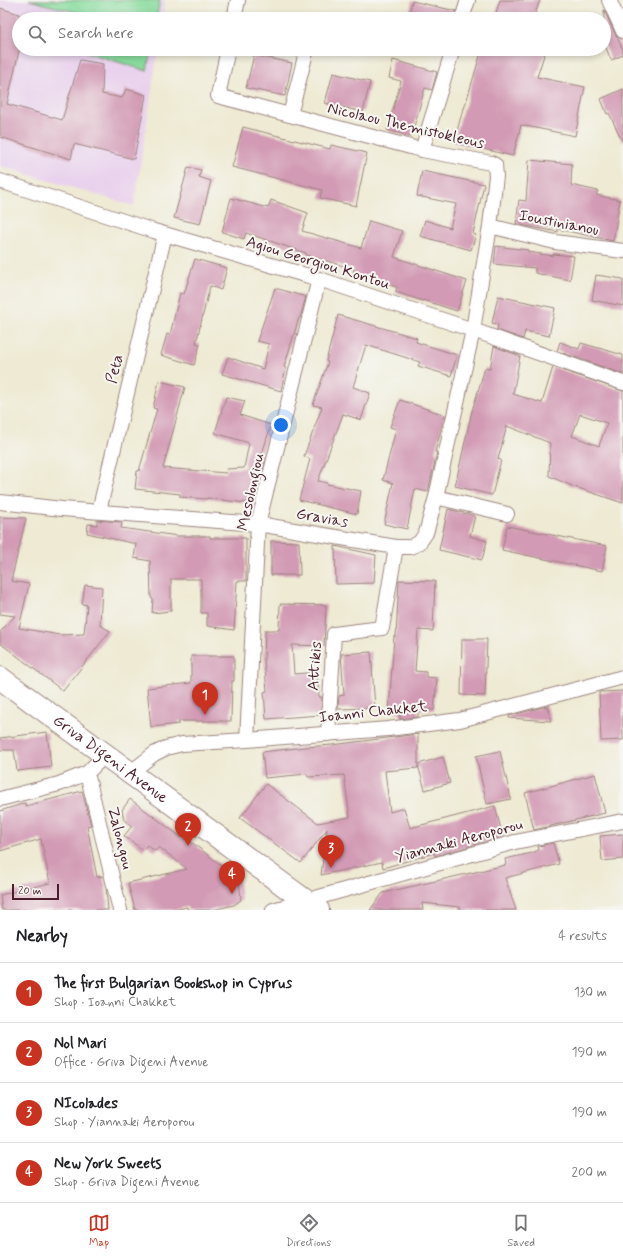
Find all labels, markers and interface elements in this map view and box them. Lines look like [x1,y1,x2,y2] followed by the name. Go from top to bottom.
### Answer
[12,12,611,56] search box
[26,23,48,45] icon: search
[58,24,134,44] text: Search here
[326,98,486,154] street label: Nicolaou Themistokleous
[517,205,601,241] street label: Ioustinianou
[243,231,393,296] street label: Agiou Georgiou Kontou
[101,352,129,386] street label: Peta
[271,415,291,435] your location
[232,451,271,533] street label: Mesolongiou
[294,503,350,533] street label: Gravias
[303,641,327,691] street label: Attikis
[192,682,218,715] pin: 1
[318,696,429,728] street label: Ioanni Chakket
[49,710,173,808] street label: Griva Digeni Avenue
[102,805,138,871] street label: Zalongou
[175,813,201,846] pin: 2
[393,814,525,868] street label: Yiannaki Aeroporou
[318,835,344,868] pin: 3
[219,861,245,894] pin: 4
[12,882,59,901] scale bar
[18,884,41,898] text: 20 m
[16,925,68,947] text: Nearby
[558,928,607,945] text: 4 results
[54,974,292,994] text: The first Bulgarian Bookshop in Cyprus
[26,984,32,1001] text: 1
[574,984,607,1001] text: 130 m
[54,994,176,1011] text: Shop · Ioanni Chakket
[54,1034,107,1054] text: Nol Mari
[26,1044,32,1061] text: 2
[572,1044,607,1061] text: 190 m
[54,1054,208,1071] text: Office · Griva Digeni Avenue
[54,1094,118,1114] text: NIcolades
[26,1104,32,1121] text: 3
[572,1104,607,1121] text: 190 m
[54,1114,194,1131] text: Shop · Yiannaki Aeroporou
[54,1154,161,1174] text: New York Sweets
[25,1164,33,1181] text: 4
[572,1164,607,1181] text: 200 m
[54,1174,200,1191] text: Shop · Griva Digeni Avenue
[88,1212,110,1250] tab: Map
[286,1212,331,1250] tab: Directions
[507,1212,535,1250] tab: Saved

